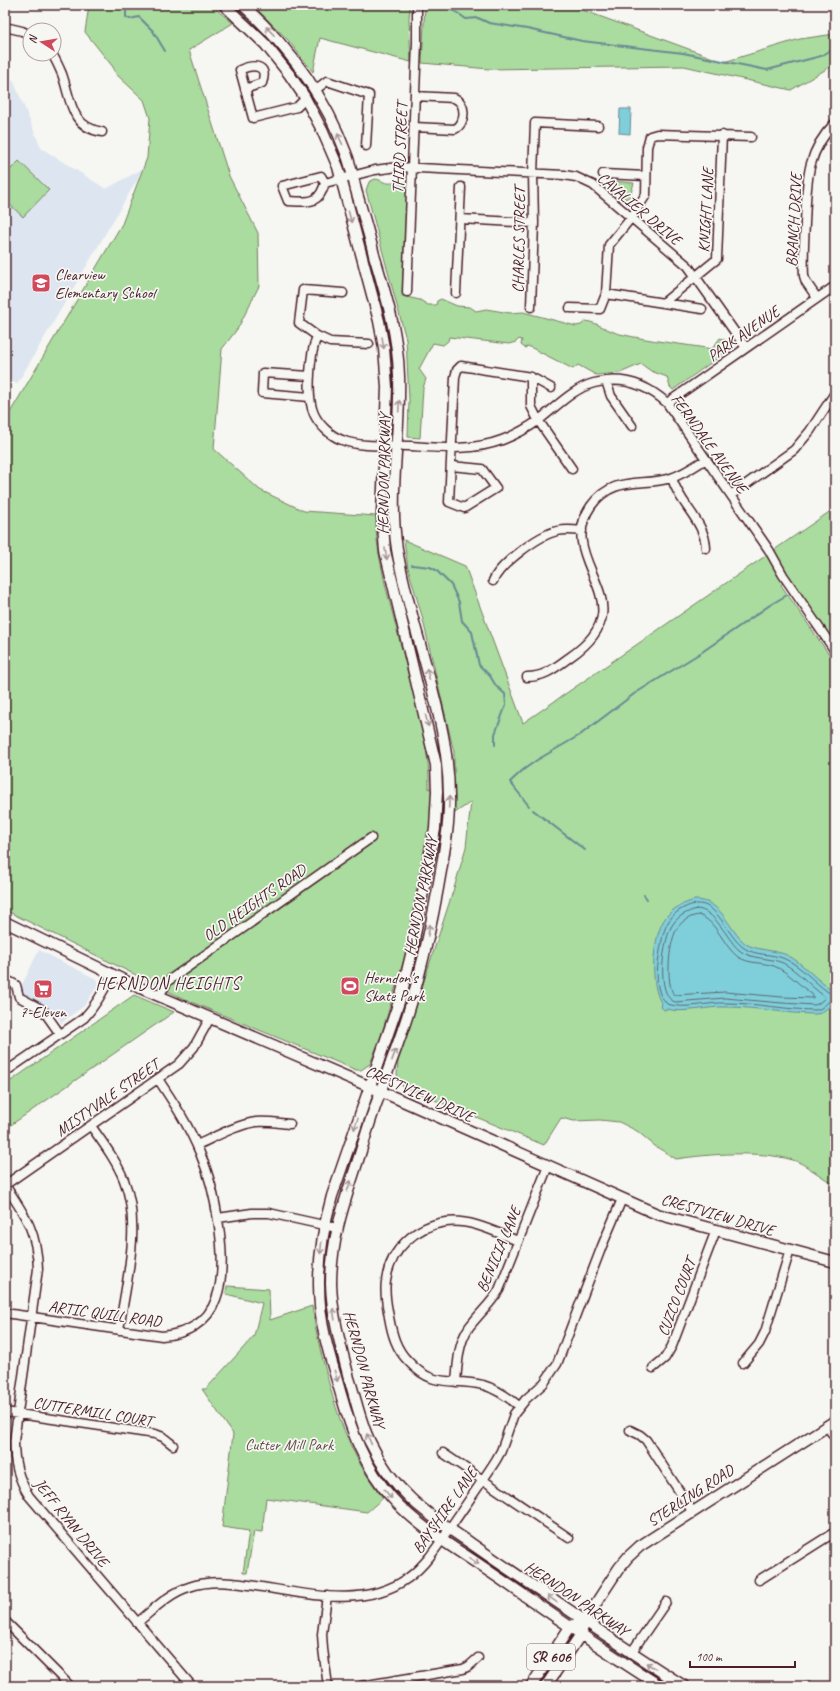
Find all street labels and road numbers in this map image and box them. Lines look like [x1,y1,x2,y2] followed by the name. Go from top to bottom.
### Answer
[388,98,413,194] street label: THIRD STREET
[694,165,718,253] street label: KNIGHT LANE
[593,168,687,251] street label: CAVALIER DRIVE
[782,171,807,267] street label: BRANCH DRIVE
[508,182,530,293] street label: CHARLES STREET
[704,300,785,366] street label: PARK AVENUE
[666,390,753,499] street label: FERNDALE AVENUE
[373,411,395,535] street label: HERNDON PARKWAY
[400,832,443,957] street label: HERNDON PARKWAY
[199,859,311,946] street label: OLD HEIGHTS ROAD
[52,1053,166,1141] street label: MISTYVALE STREET
[362,1061,479,1128] street label: CRESTVIEW DRIVE
[659,1189,779,1241] street label: CRESTVIEW DRIVE
[472,1202,527,1295] street label: BENICIA LANE
[653,1252,702,1339] street label: CUZCO COURT
[47,1296,164,1332] street label: ARTIC QUILL ROAD
[339,1308,390,1433] street label: HERNDON PARKWAY
[32,1393,157,1432] street label: CUTTERMILL COURT
[643,1459,739,1531] street label: STERLING ROAD
[408,1462,483,1557] street label: BAYSHIRE LANE
[29,1474,115,1573] street label: JEFF RYAN DRIVE
[521,1557,634,1643] street label: HERNDON PARKWAY
[527,1644,575,1670] road number: SR 606

